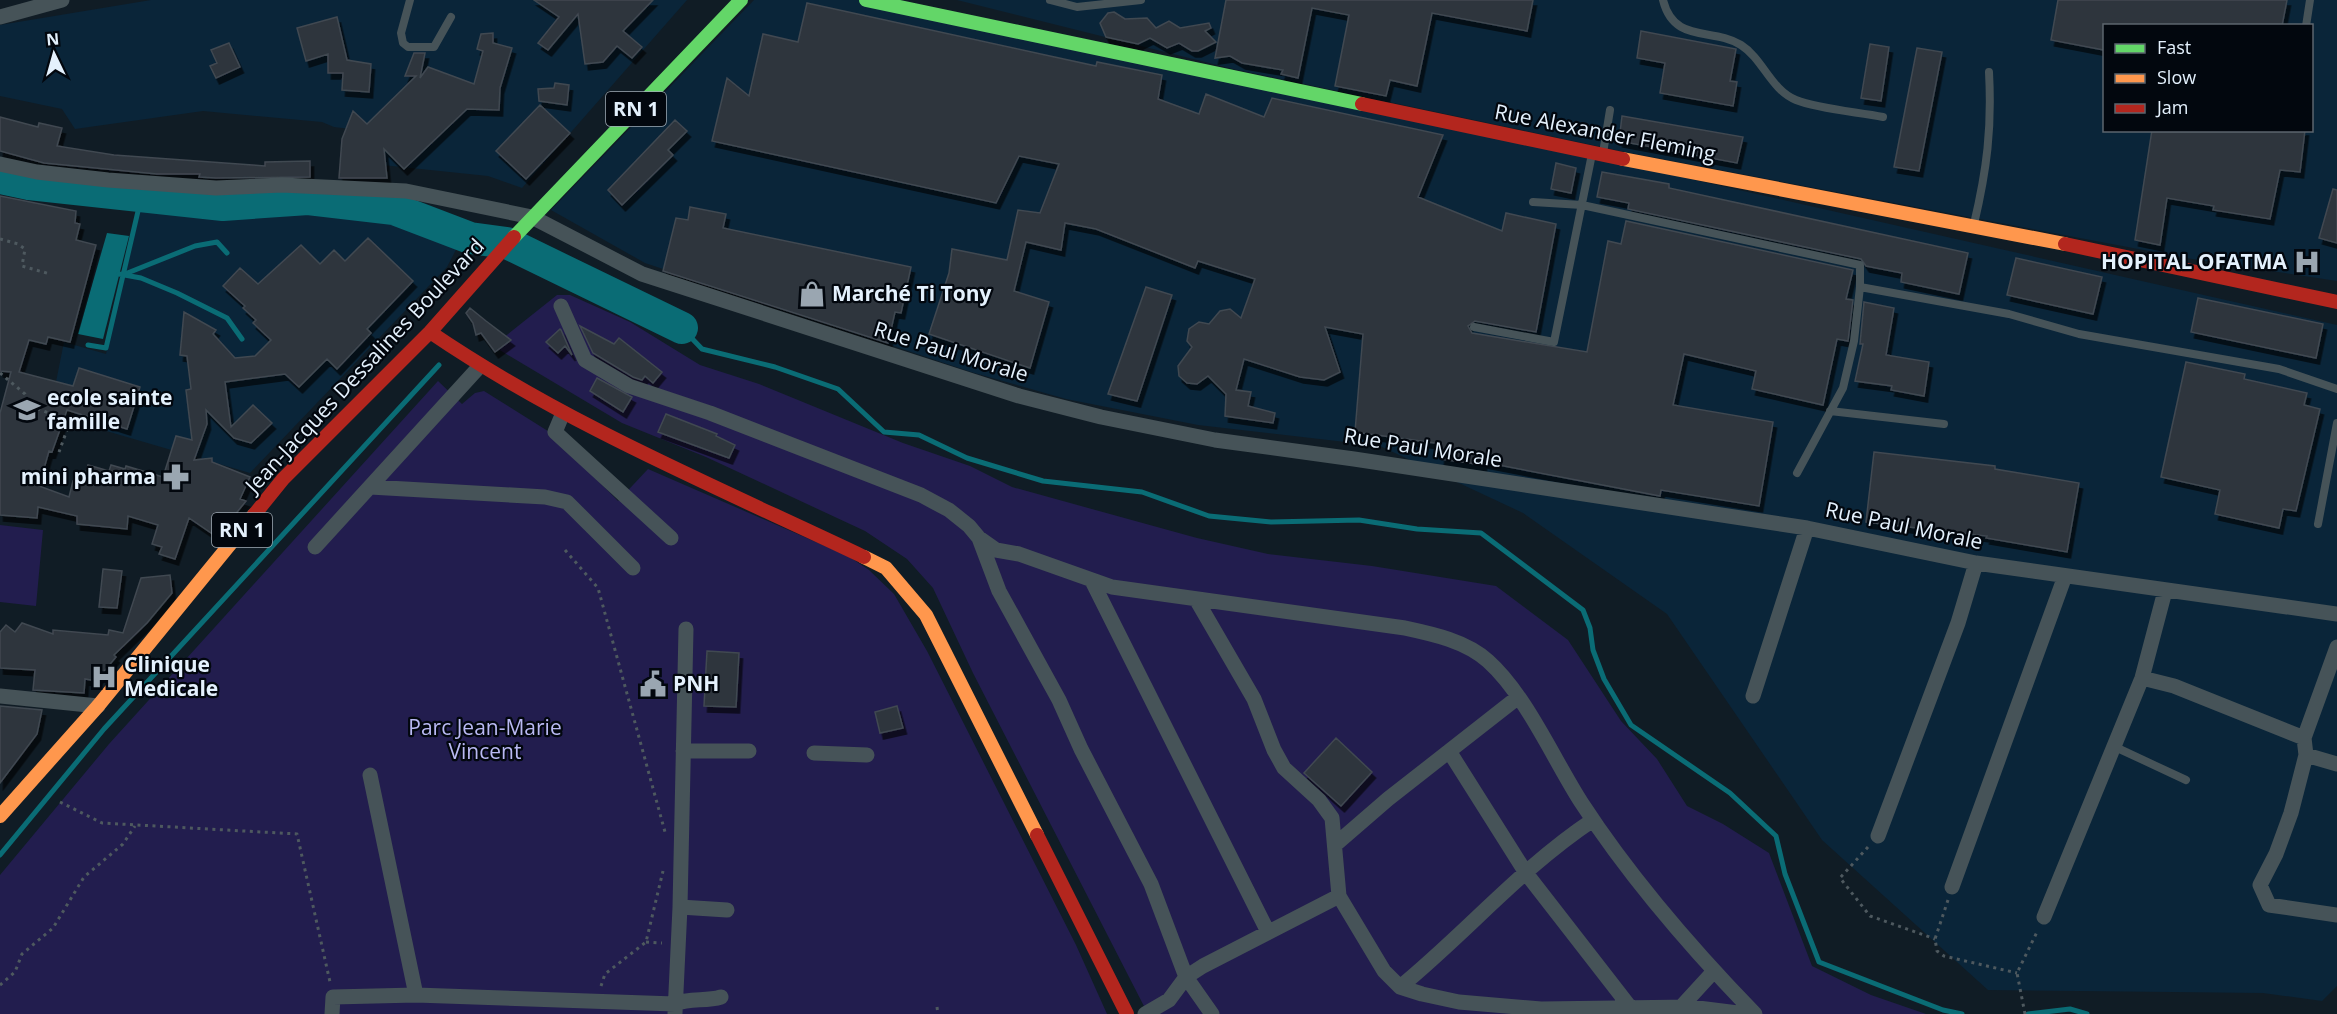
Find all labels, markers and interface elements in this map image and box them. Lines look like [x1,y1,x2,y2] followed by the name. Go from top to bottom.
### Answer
[24,24,84,84] north arrow
[2103,24,2313,132] legend
[45,28,60,51] text: N
[2157,35,2191,59] text: Fast
[2157,65,2196,89] text: Slow
[606,92,666,126] road number: RN 1
[2155,95,2189,119] text: Jam
[1492,97,1718,167] street label: Rue Alexander Fleming
[237,232,490,500] street label: Jean-Jacques Dessalines Boulevard
[2101,247,2288,275] place label: HOPITAL OFATMA
[2292,247,2322,277] hospital icon: HOPITAL OFATMA
[797,279,827,309] shop icon: Marché Ti Tony
[832,279,991,307] place label: Marché Ti Tony
[871,314,1032,388] street label: Rue Paul Morale
[47,383,172,435] place label: ecole sainte famille
[12,395,42,425] school or university icon: ecole sainte famille
[1342,421,1504,473] street label: Rue Paul Morale
[21,462,156,490] place label: mini pharma
[161,462,191,492] pharmacy icon: mini pharma
[1823,495,1985,555] street label: Rue Paul Morale
[212,513,272,547] road number: RN 1
[124,650,218,702] place label: Clinique Medicale
[89,662,119,692] hospital icon: Clinique Medicale
[638,669,668,699] public building icon: PNH
[673,669,719,697] place label: PNH
[408,713,562,765] park label: Parc Jean-Marie Vincent

